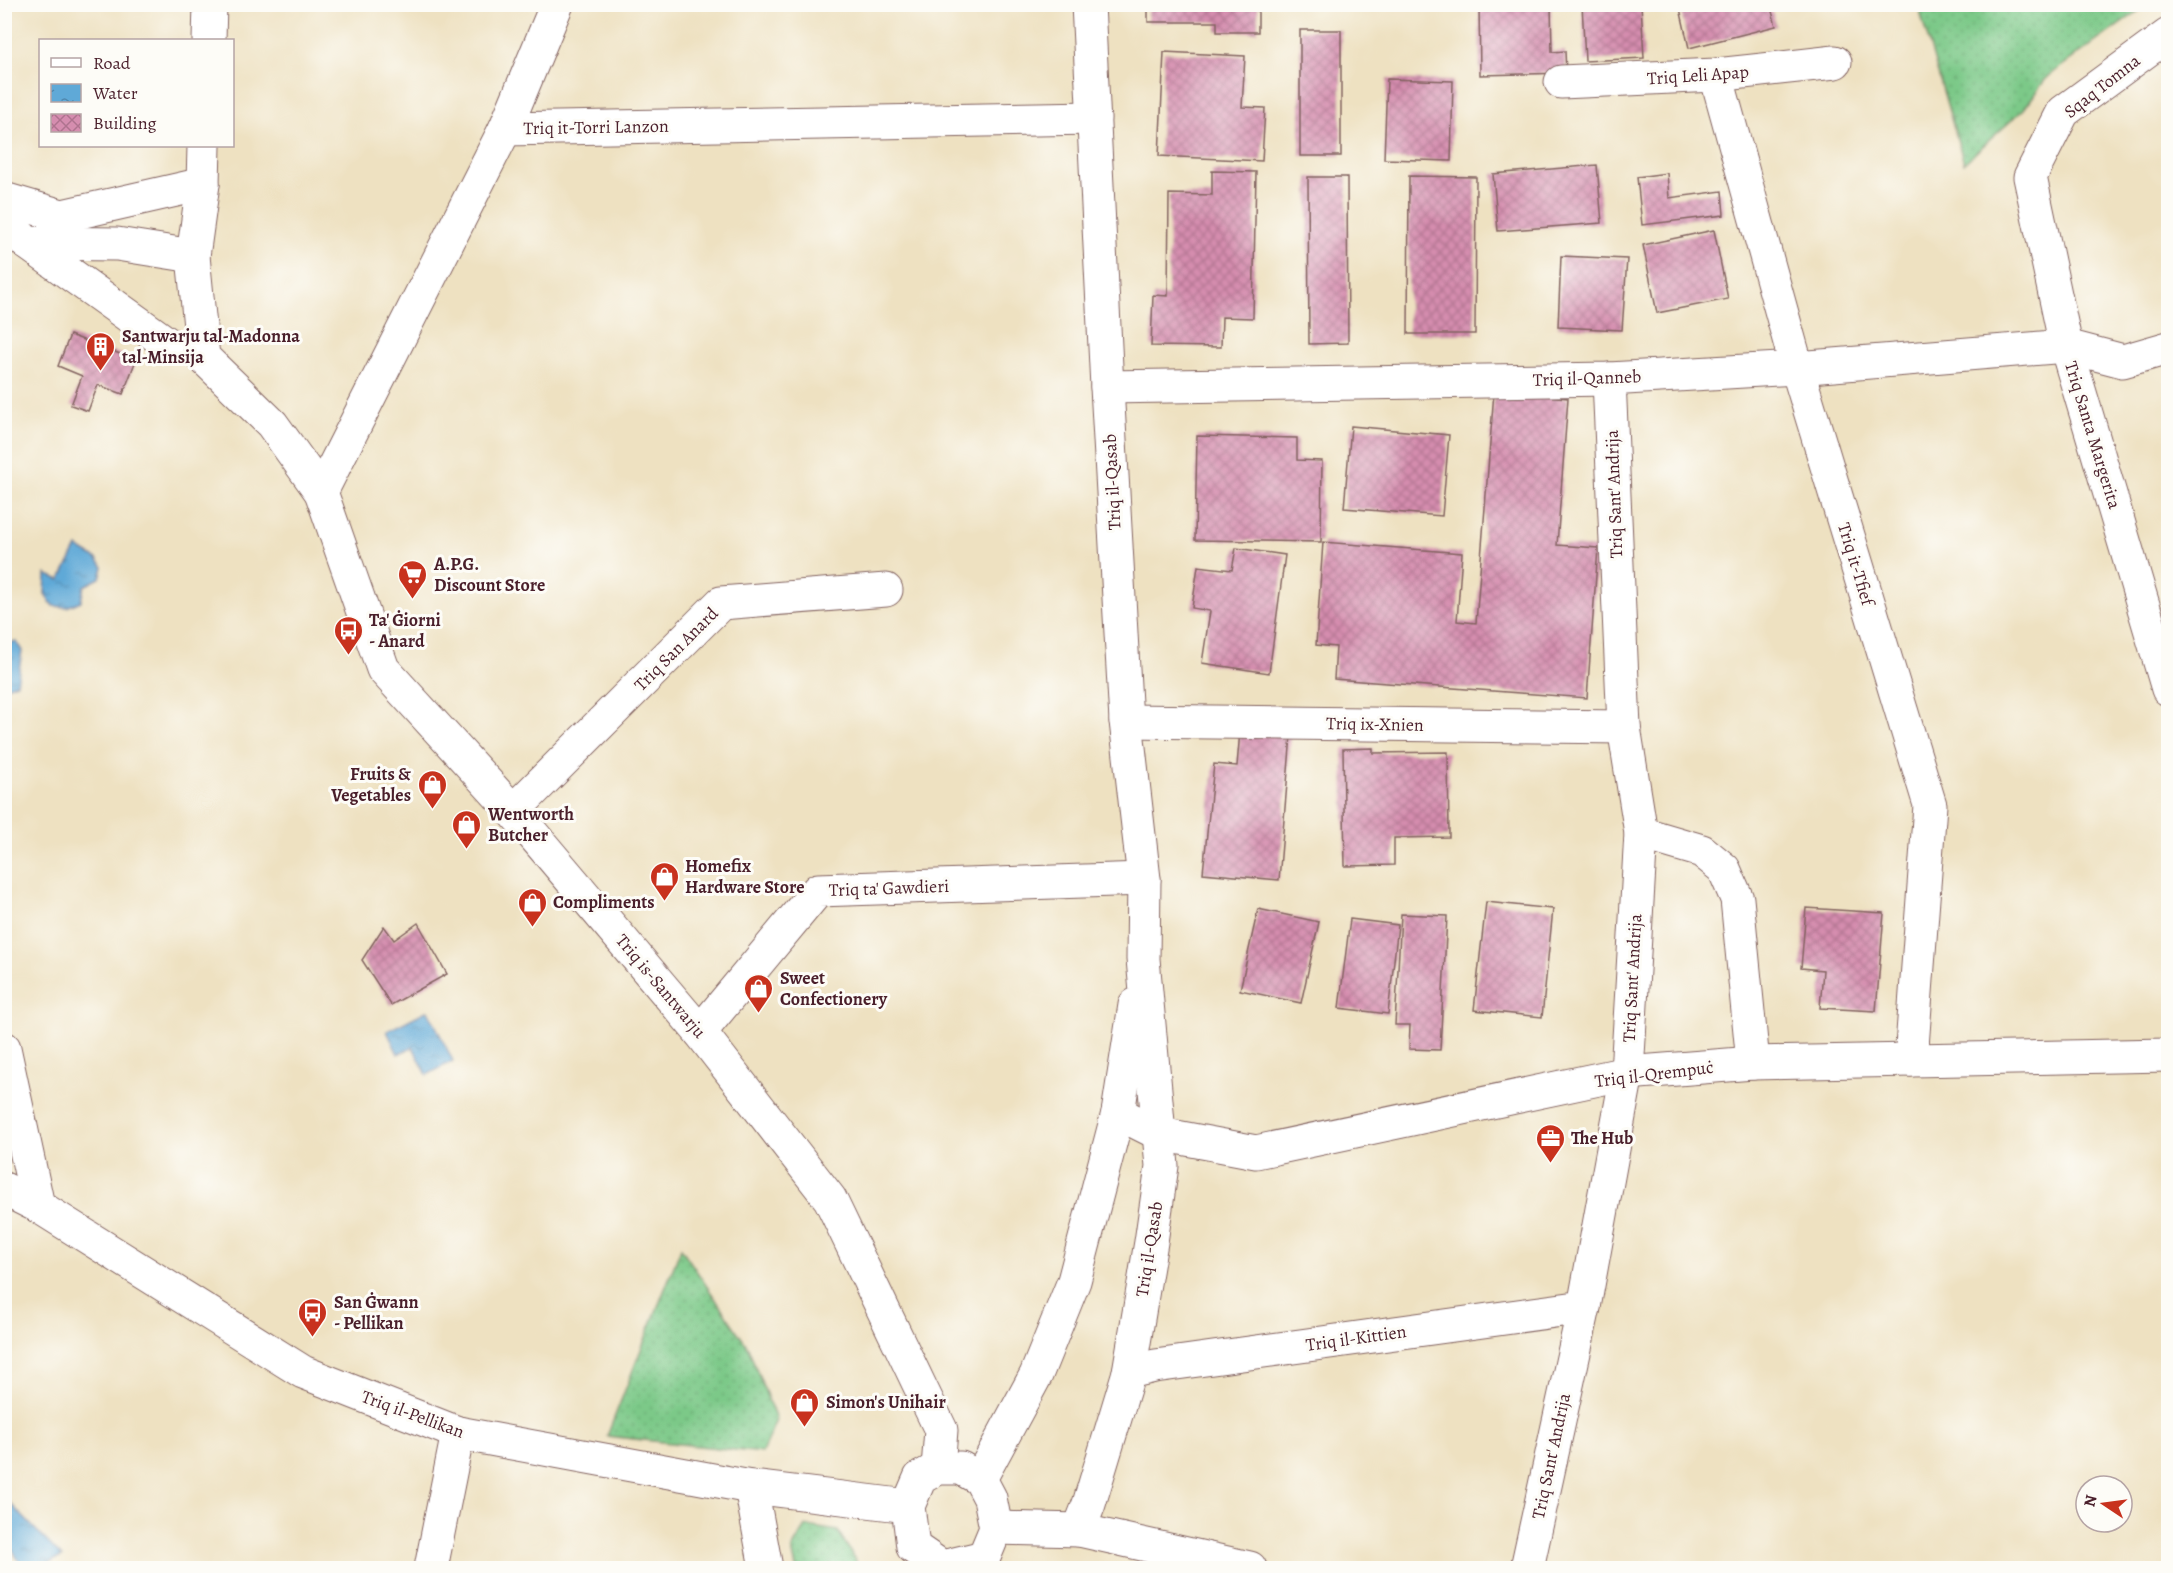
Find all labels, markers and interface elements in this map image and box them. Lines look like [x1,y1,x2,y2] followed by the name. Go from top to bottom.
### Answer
[39,39,234,147] legend
[2059,48,2146,123] street label: Sqaq Tomna
[93,51,131,75] text: Road
[1646,59,1750,91] street label: Triq Leli Apap
[92,81,138,105] text: Water
[93,111,157,135] text: Building
[523,114,669,140] street label: Triq it-Torri Lanzon
[122,324,300,369] place label: Santwarju tal-Madonna tal-Minsija
[85,330,117,372] building icon: Santwarju tal-Madonna tal-Minsija
[2059,358,2127,512] street label: Triq Santa Margerita
[1532,364,1642,392] street label: Triq il-Qanneb
[1600,429,1628,559] street label: Triq Sant' Andrija
[1098,433,1126,531] street label: Triq il-Qasab
[1832,520,1881,611] street label: Triq it-Tfief
[433,552,545,597] place label: A.P.G. Discount Store
[397,558,429,600] supermarket icon: A.P.G. Discount Store
[629,601,724,696] street label: Triq San Anard
[369,608,441,653] place label: Ta' Ġiorni - Anard
[332,614,364,656] bus stop icon: Ta' Ġiorni - Anard
[1326,711,1424,737] street label: Triq ix-Xnien
[330,762,411,807] place label: Fruits & Vegetables
[416,768,448,810] shop icon: Fruits & Vegetables
[487,802,574,847] place label: Wentworth Butcher
[451,808,483,850] shop icon: Wentworth Butcher
[685,854,805,899] place label: Homefix Hardware Store
[648,860,680,902] shop icon: Homefix Hardware Store
[828,874,950,902] street label: Triq ta' Gawdieri
[516,886,548,928] shop icon: Compliments
[553,890,655,914] place label: Compliments
[1617,913,1647,1043] street label: Triq Sant' Andrija
[610,929,712,1043] street label: Triq is-Santwarju
[780,966,888,1011] place label: Sweet Confectionery
[743,972,775,1014] shop icon: Sweet Confectionery
[1593,1055,1715,1093] street label: Triq il-Qrempuċ
[1534,1122,1566,1164] office icon: The Hub
[1571,1126,1633,1150] place label: The Hub
[1130,1200,1168,1298] street label: Triq il-Qasab
[334,1290,419,1335] place label: San Ġwann - Pellikan
[297,1296,329,1338] bus stop icon: San Ġwann - Pellikan
[1304,1319,1408,1357] street label: Triq il-Kittien
[358,1384,468,1444] street label: Triq il-Pellikan
[789,1386,821,1428] shop icon: Simon's Unihair
[826,1390,947,1414] place label: Simon's Unihair
[1526,1390,1576,1521] street label: Triq Sant' Andrija
[2074,1474,2134,1534] north arrow
[2078,1492,2102,1509] text: N

